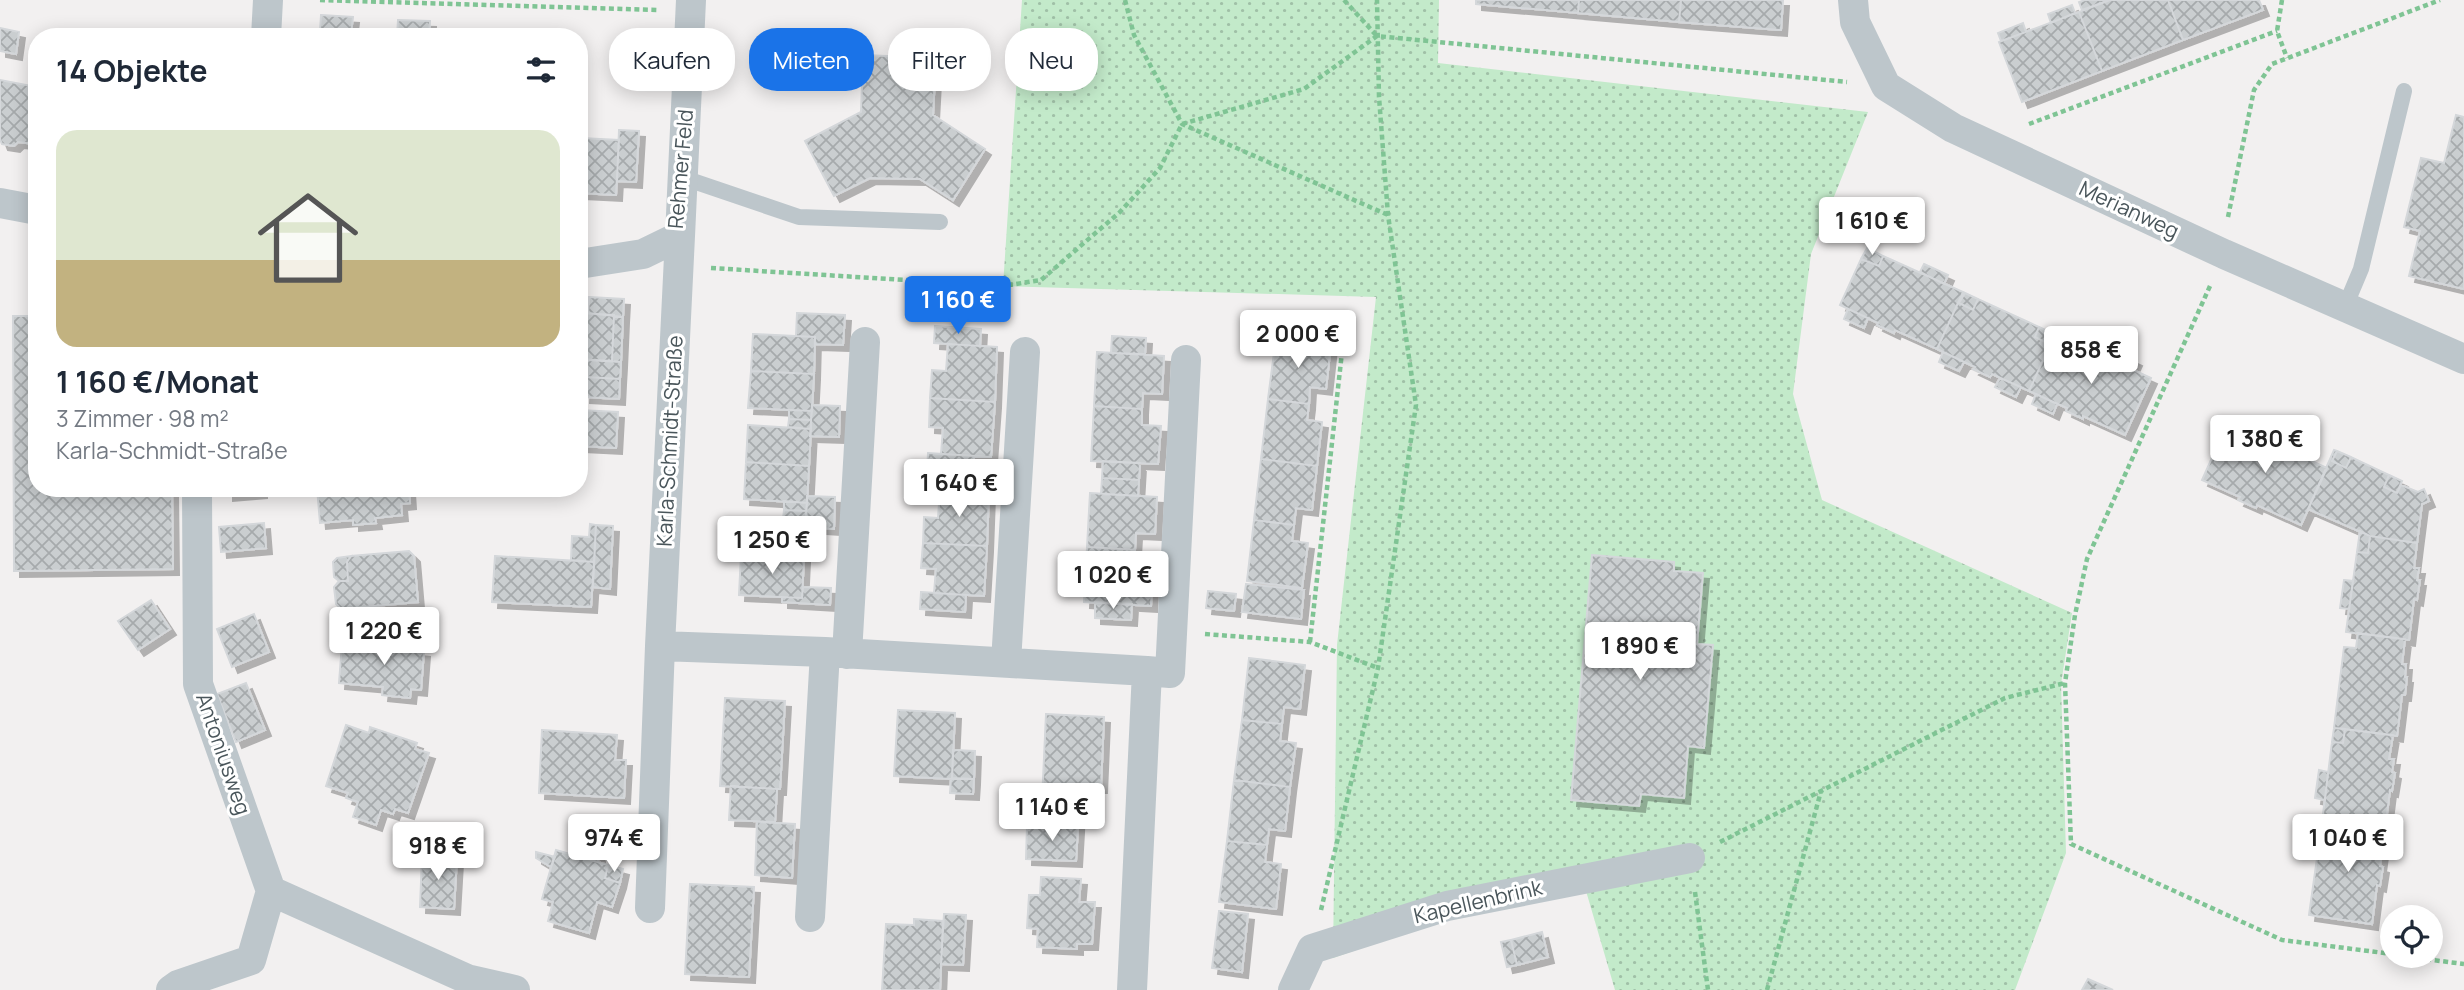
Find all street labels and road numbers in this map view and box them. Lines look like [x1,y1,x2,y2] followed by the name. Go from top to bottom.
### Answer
[661,108,699,230] street label: Rehmer Feld
[2075,174,2184,244] street label: Merianweg
[649,335,689,547] street label: Karla-Schmidt-Straße
[190,689,258,818] street label: Antoniusweg
[1411,873,1545,929] street label: Kapellenbrink

